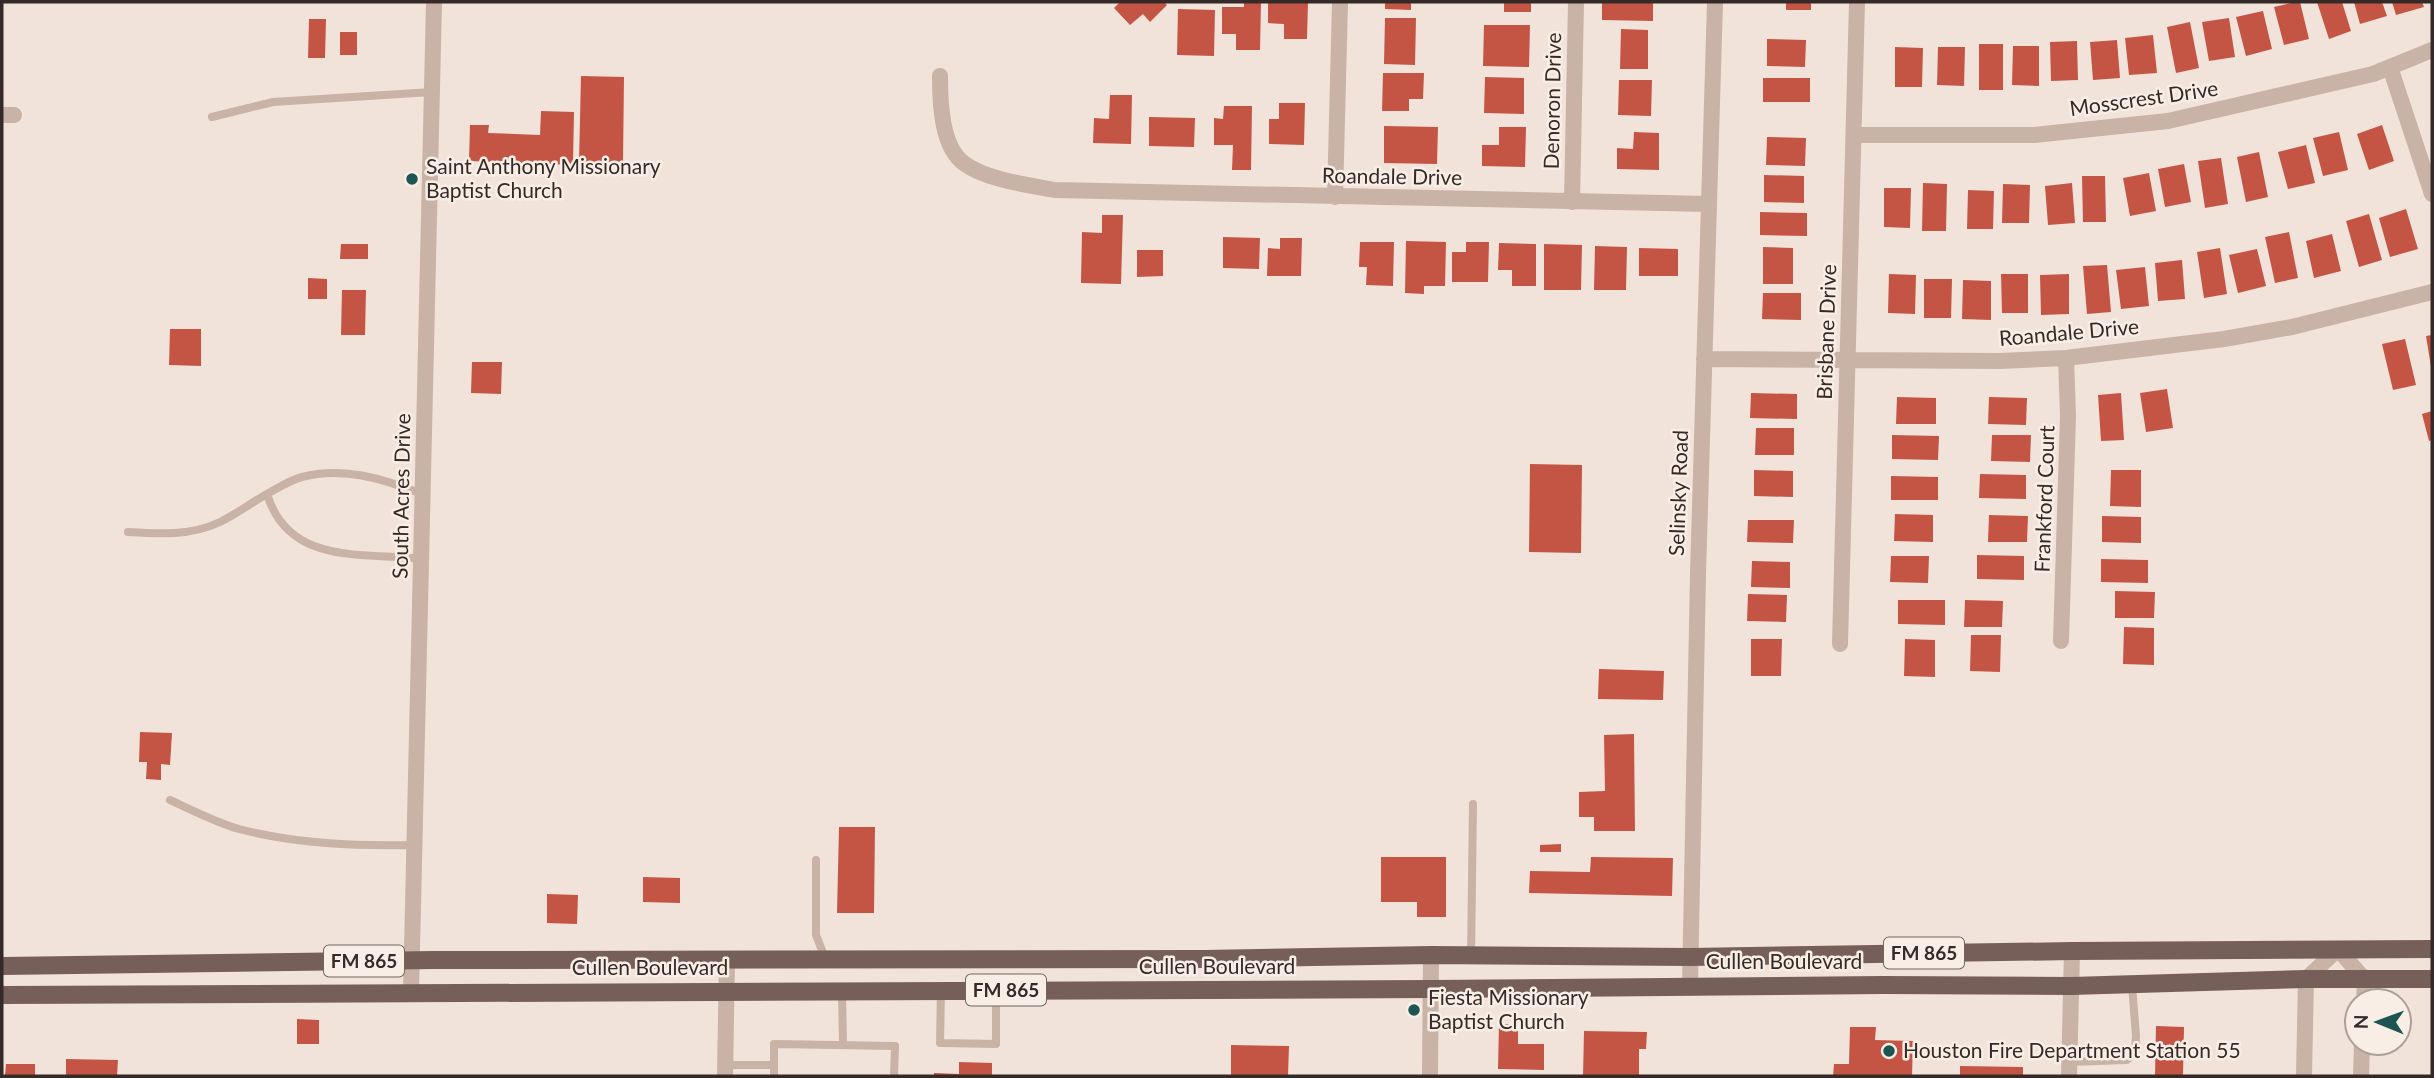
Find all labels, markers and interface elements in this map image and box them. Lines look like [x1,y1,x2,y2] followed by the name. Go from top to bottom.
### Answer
[1538,32,1565,170] street label: Denoron Drive
[2068,75,2220,120] street label: Mosscrest Drive
[426,153,661,202] place label: Saint Anthony Missionary Baptist Church
[1322,162,1462,189] street label: Roandale Drive
[404,171,420,187] marker: Saint Anthony Missionary Baptist Church
[1811,264,1840,400] street label: Brisbane Drive
[1998,313,2140,350] street label: Roandale Drive
[387,413,414,579] street label: South Acres Drive
[2028,425,2059,573] street label: Frankford Court
[1663,429,1692,556] street label: Selinsky Road
[1884,937,1964,968] road number: FM 865
[324,945,404,976] road number: FM 865
[1706,948,1862,973] street label: Cullen Boulevard
[1139,953,1295,978] street label: Cullen Boulevard
[572,954,728,979] street label: Cullen Boulevard
[966,974,1046,1006] road number: FM 865
[1428,984,1589,1033] place label: Fiesta Missionary Baptist Church
[2343,987,2413,1057] north arrow
[1406,1002,1422,1018] marker: Fiesta Missionary Baptist Church
[2349,1014,2372,1029] text: N
[1903,1037,2241,1062] place label: Houston Fire Department Station 55
[1881,1043,1897,1059] marker: Houston Fire Department Station 55

